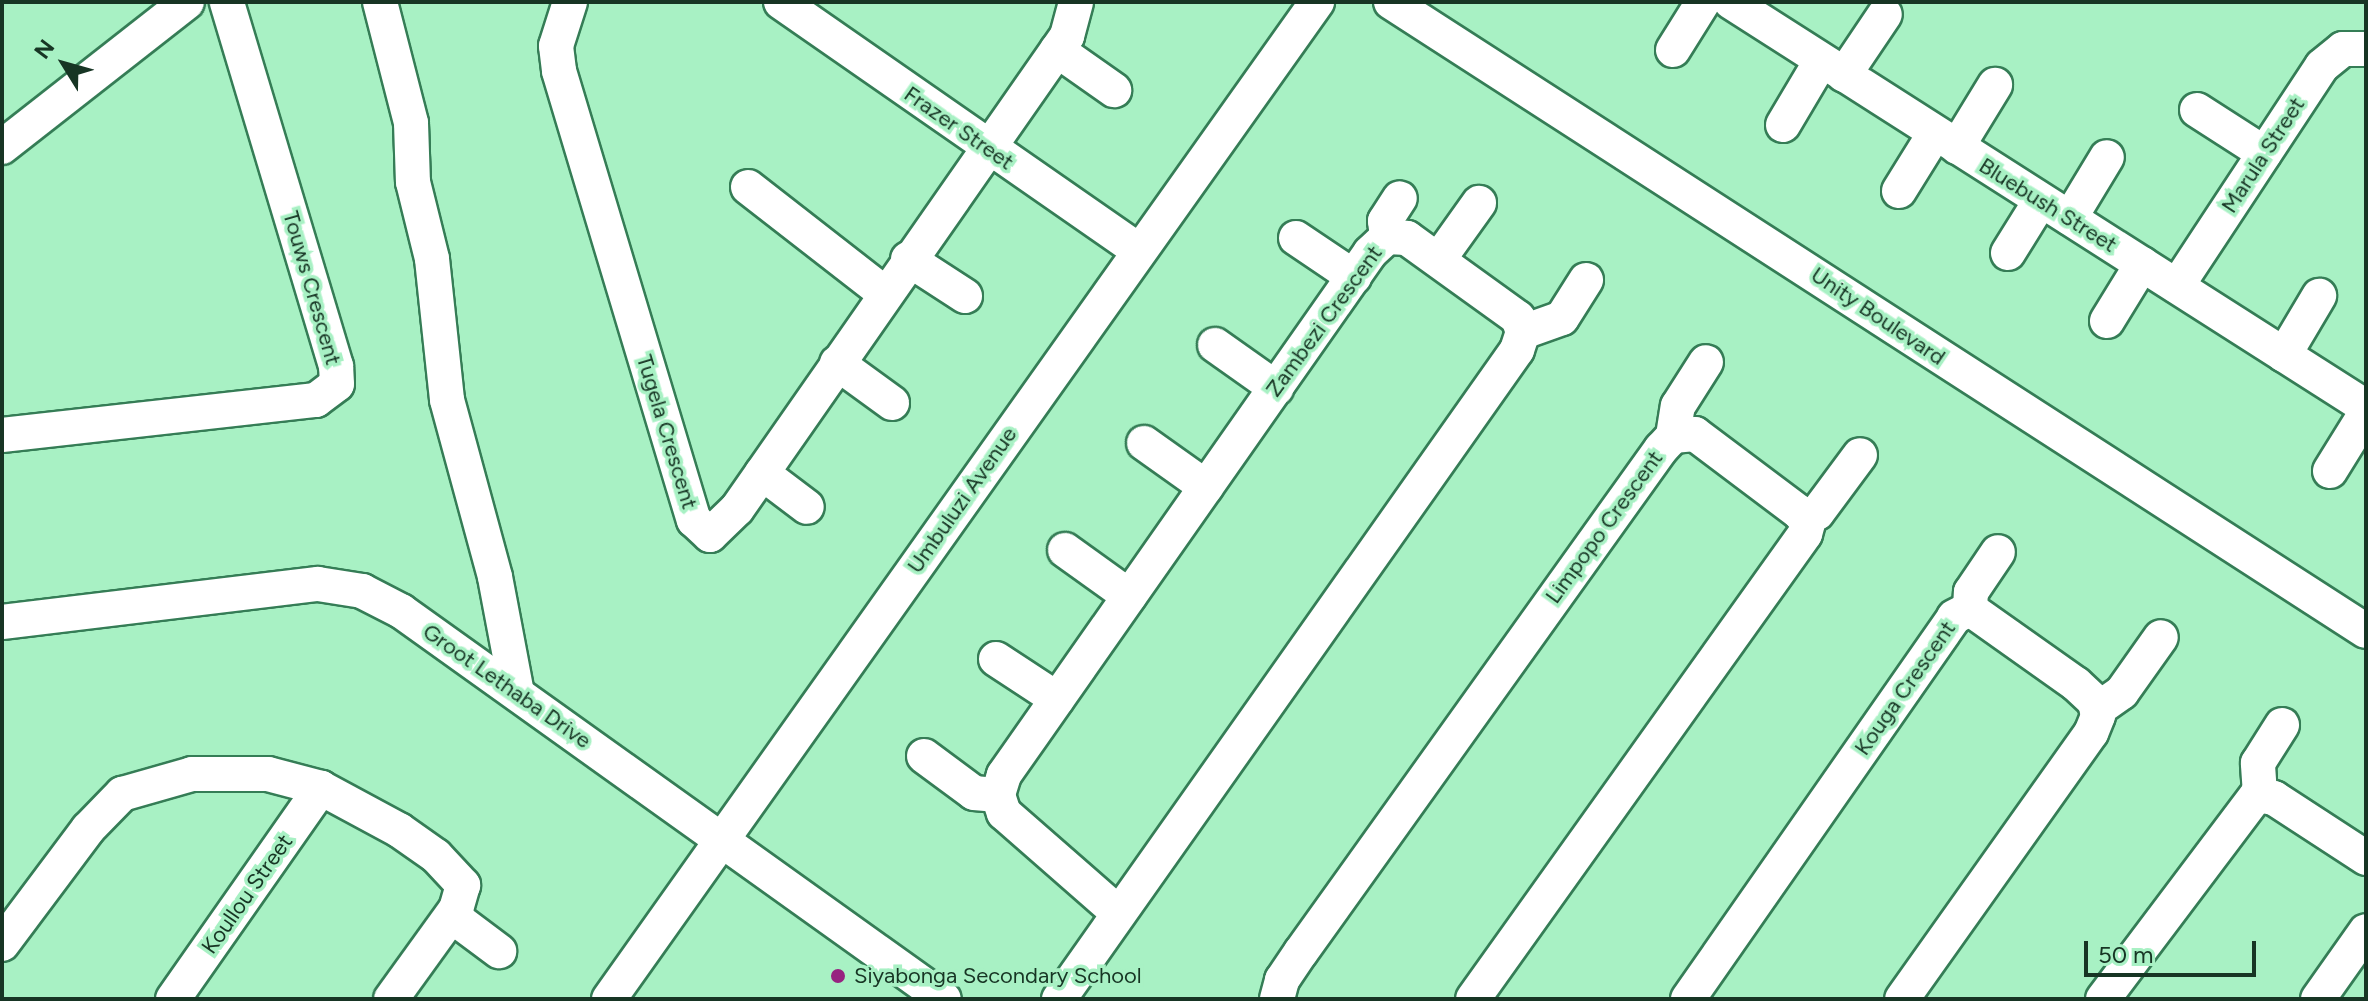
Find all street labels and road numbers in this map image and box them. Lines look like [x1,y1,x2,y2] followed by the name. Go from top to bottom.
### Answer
[899,81,1019,175] street label: Frazer Street
[2216,92,2310,218] street label: Marula Street
[1974,152,2122,258] street label: Bluebush Street
[277,208,347,368] street label: Touws Crescent
[1260,240,1388,402] street label: Zambezi Crescent
[1806,261,1950,371] street label: Unity Boulevard
[631,352,703,512] street label: Tugela Crescent
[902,422,1022,578] street label: Umbuluzi Avenue
[1540,446,1668,608] street label: Limpopo Crescent
[1849,616,1961,760] street label: Kouga Crescent
[418,618,596,754] street label: Groot Lethaba Drive
[196,829,298,959] street label: Koullou Street

